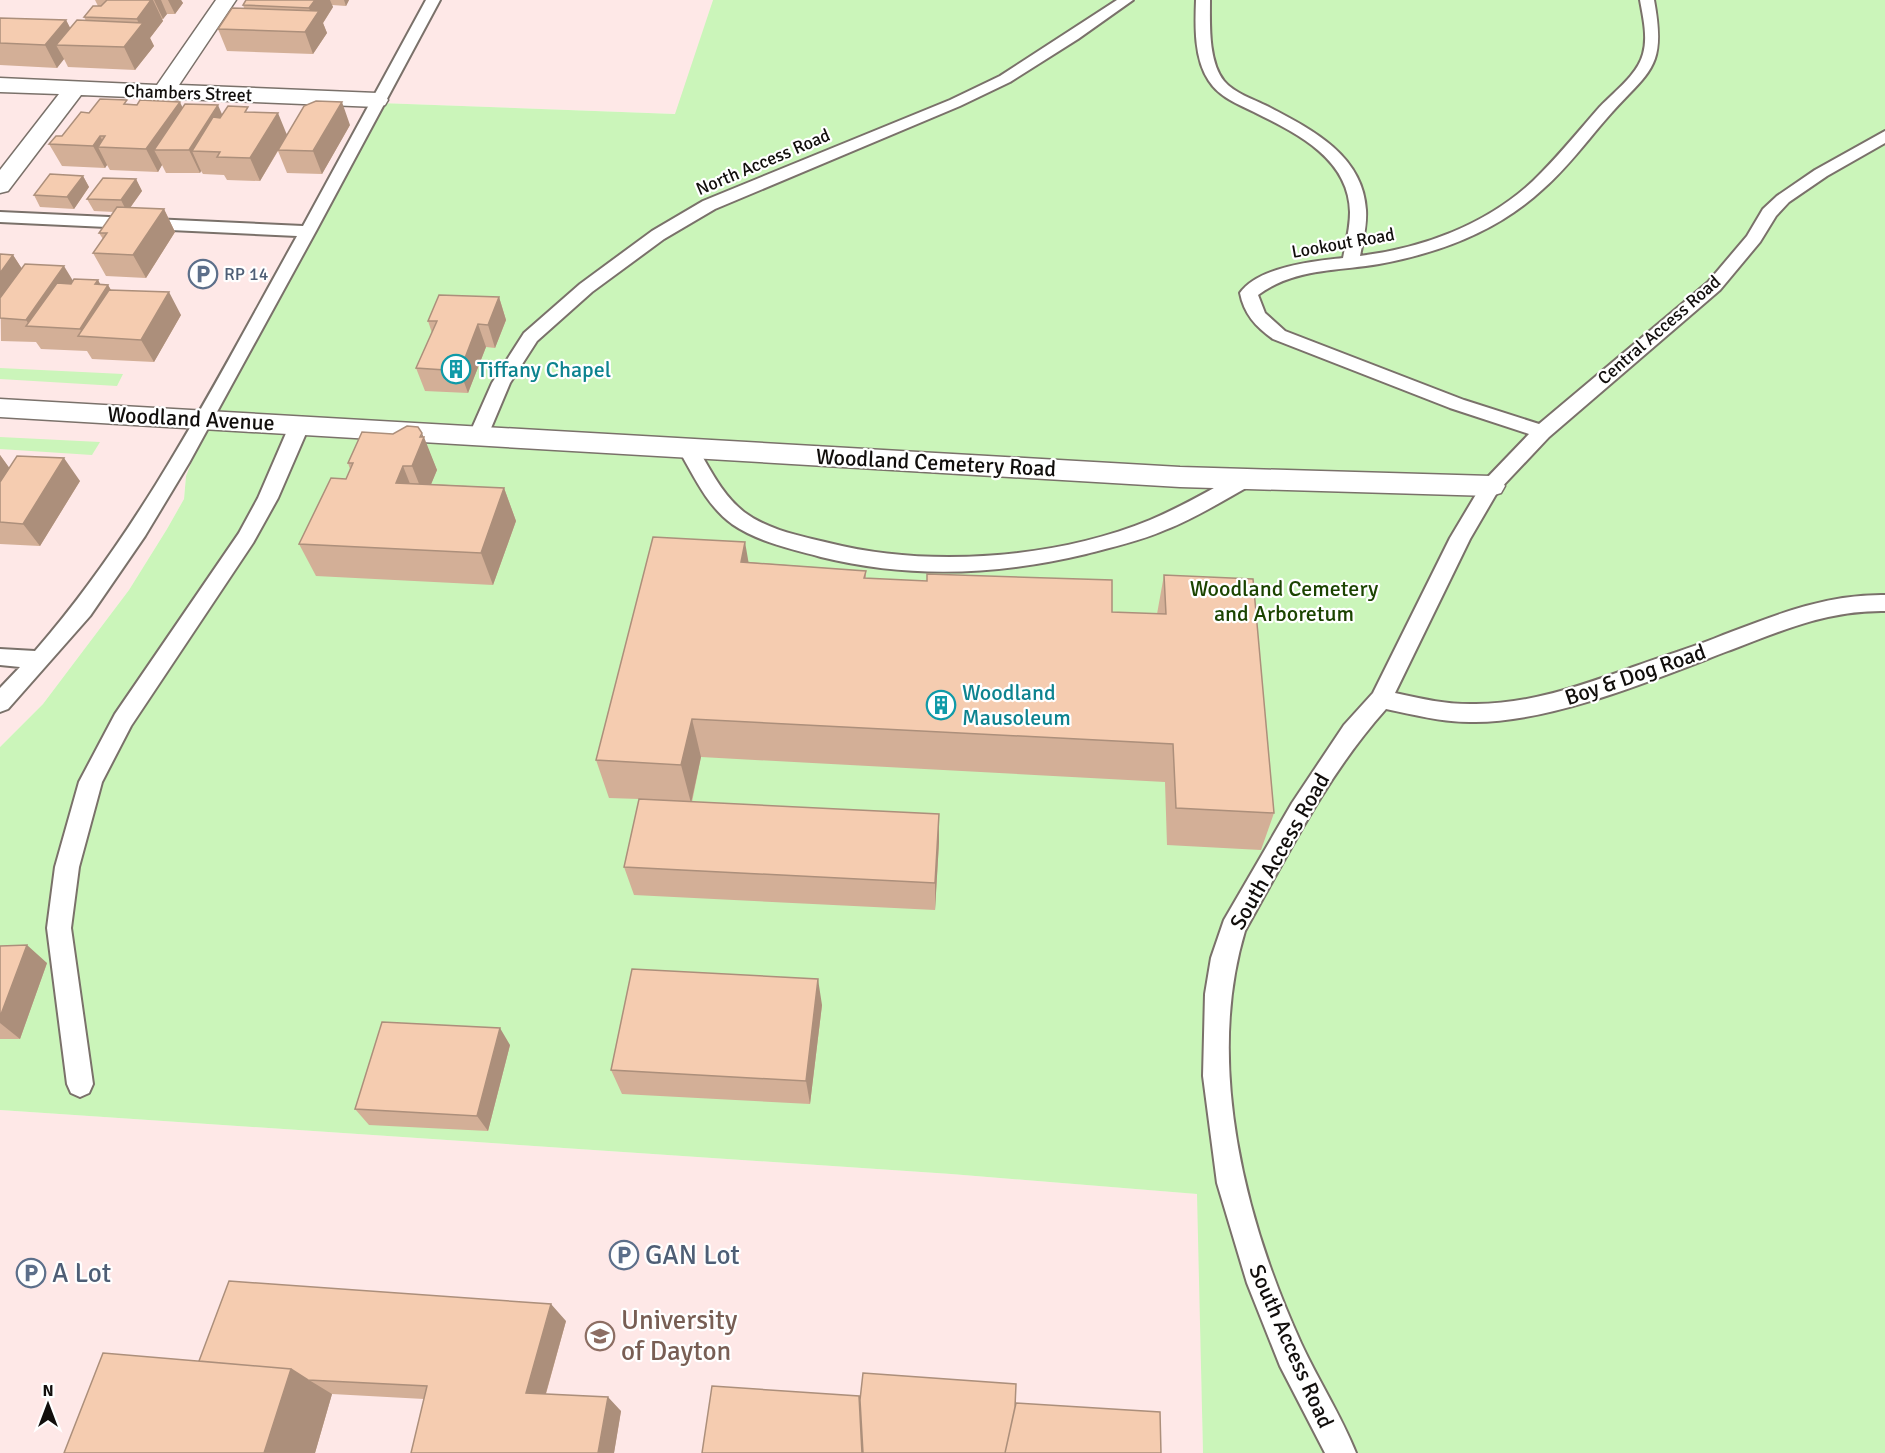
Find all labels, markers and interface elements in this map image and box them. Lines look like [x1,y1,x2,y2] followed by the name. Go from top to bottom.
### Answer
[124,80,252,106] street label: Chambers Street
[693,124,833,200] street label: North Access Road
[1290,223,1396,263] street label: Lookout Road
[187,258,219,290] parking icon: RP 14
[224,263,269,285] place label: RP 14
[1593,271,1725,389] street label: Central Access Road
[440,353,472,385] building icon: Tiffany Chapel
[477,356,611,383] place label: Tiffany Chapel
[107,401,275,436] street label: Woodland Avenue
[815,443,1057,482] street label: Woodland Cemetery Road
[1190,575,1379,627] park label: Woodland Cemetery and Arboretum
[1561,638,1709,711] street label: Boy & Dog Road
[962,679,1071,731] place label: Woodland Mausoleum
[925,689,957,721] building icon: Woodland Mausoleum
[1224,768,1335,934] street label: South Access Road
[608,1239,640,1271] parking icon: GAN Lot
[645,1239,740,1272] place label: GAN Lot
[15,1257,47,1289] parking icon: A Lot
[52,1257,111,1290] place label: A Lot
[1243,1260,1340,1432] street label: South Access Road
[621,1304,738,1368] place label: University of Dayton
[584,1320,616,1352] school or university icon: University of Dayton
[18,1375,78,1435] north arrow
[42,1381,54,1401] text: N

